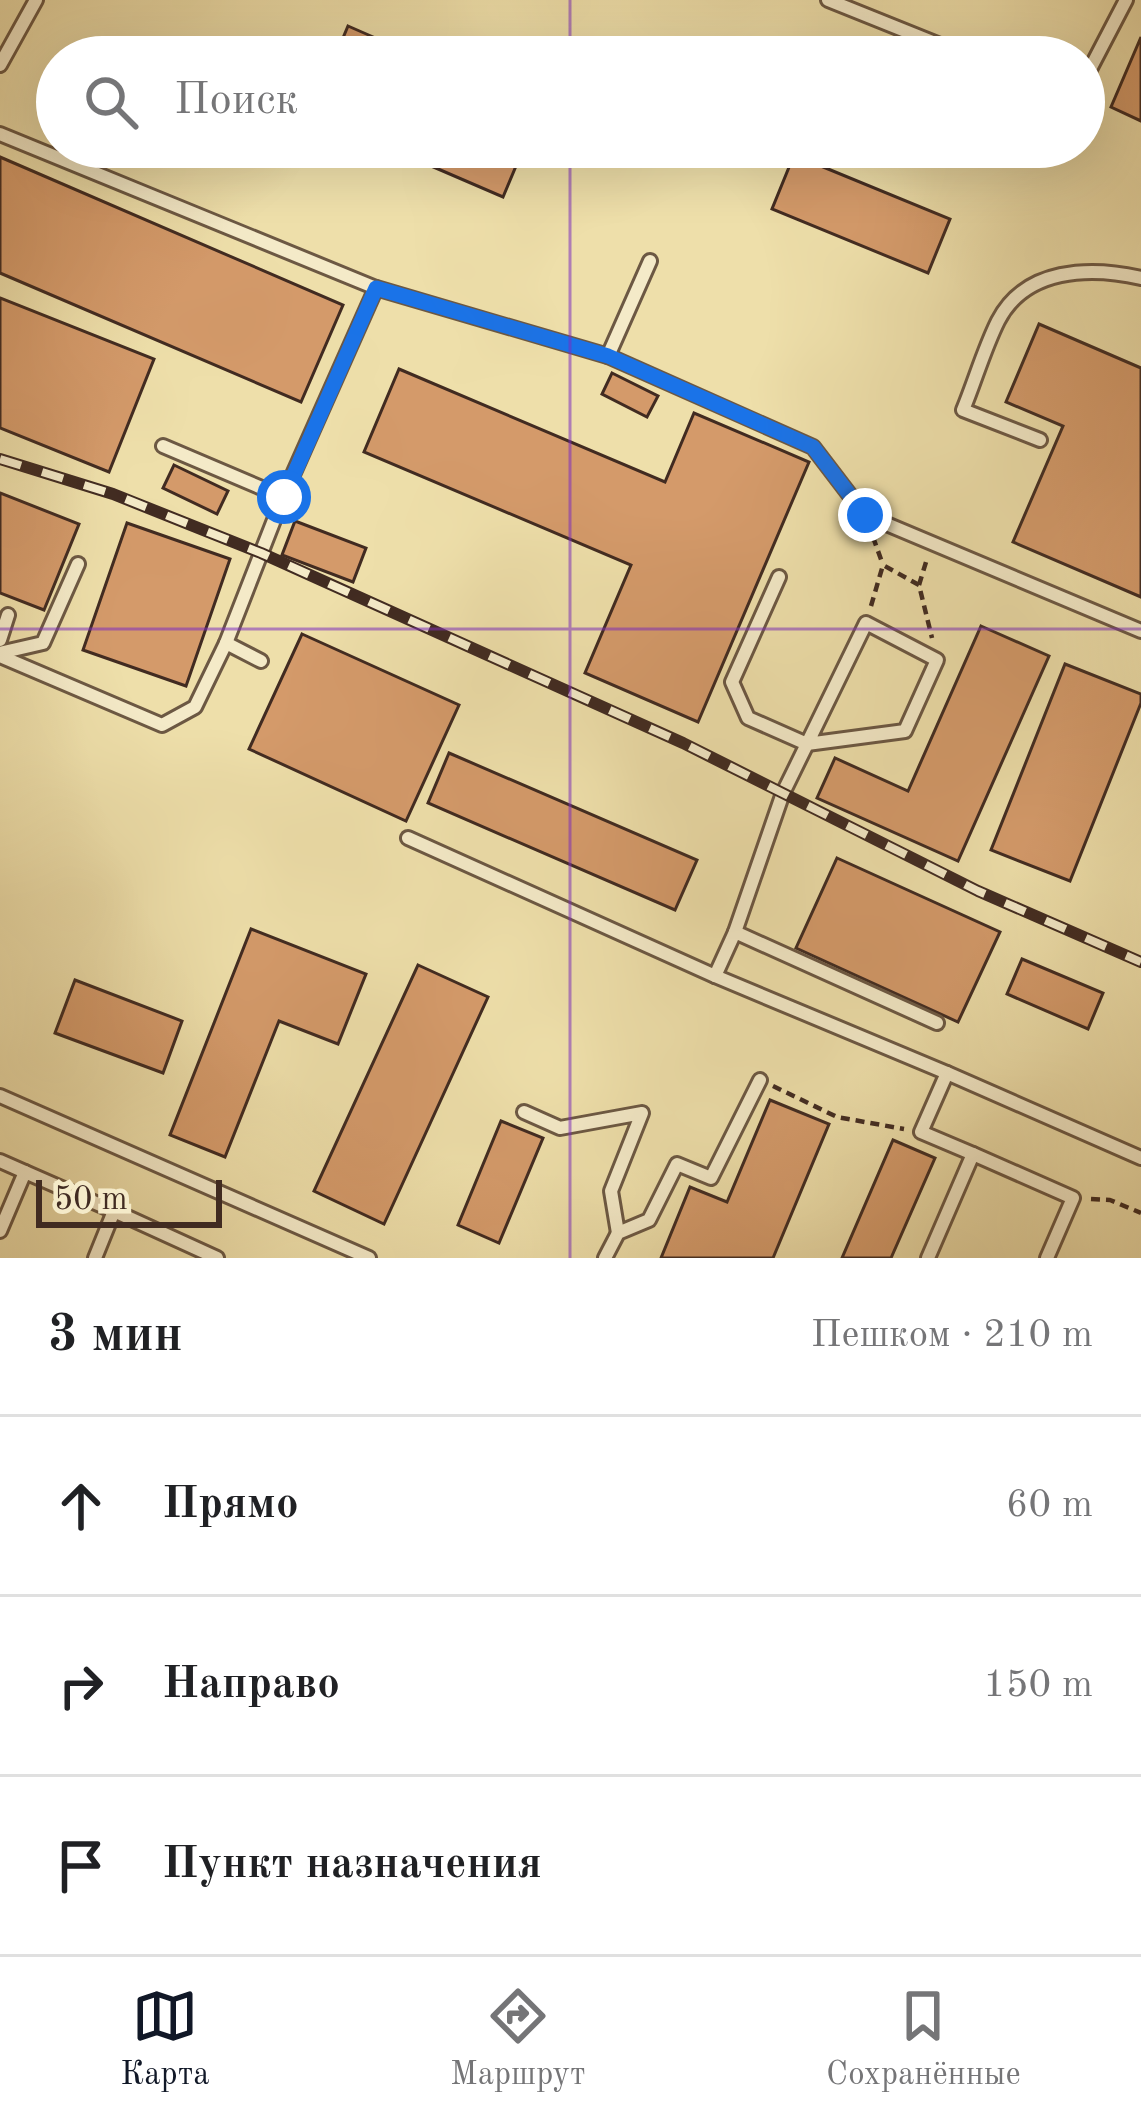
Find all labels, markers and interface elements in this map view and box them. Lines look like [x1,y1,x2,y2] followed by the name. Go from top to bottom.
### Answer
[36,36,1105,168] search box
[78,69,144,135] icon: search
[174,79,298,124] text: Поиск
[257,470,311,524] route start
[838,488,892,542] route end
[36,1174,222,1227] scale bar
[54,1184,128,1217] text: 50 m
[48,1311,183,1362] text: 3 мин
[811,1316,1093,1355] text: Пешком · 210 m
[48,1473,114,1539] icon: ahead
[162,1483,299,1528] text: Прямо
[1006,1486,1093,1525] text: 60 m
[48,1653,114,1719] icon: right
[162,1663,340,1708] text: Направо
[983,1666,1093,1705] text: 150 m
[48,1833,114,1899] icon: arrive
[162,1843,542,1888] text: Пункт назначения
[120,1983,210,2096] tab: Карта
[450,1983,586,2096] tab: Маршрут
[826,1983,1021,2096] tab: Сохранённые

